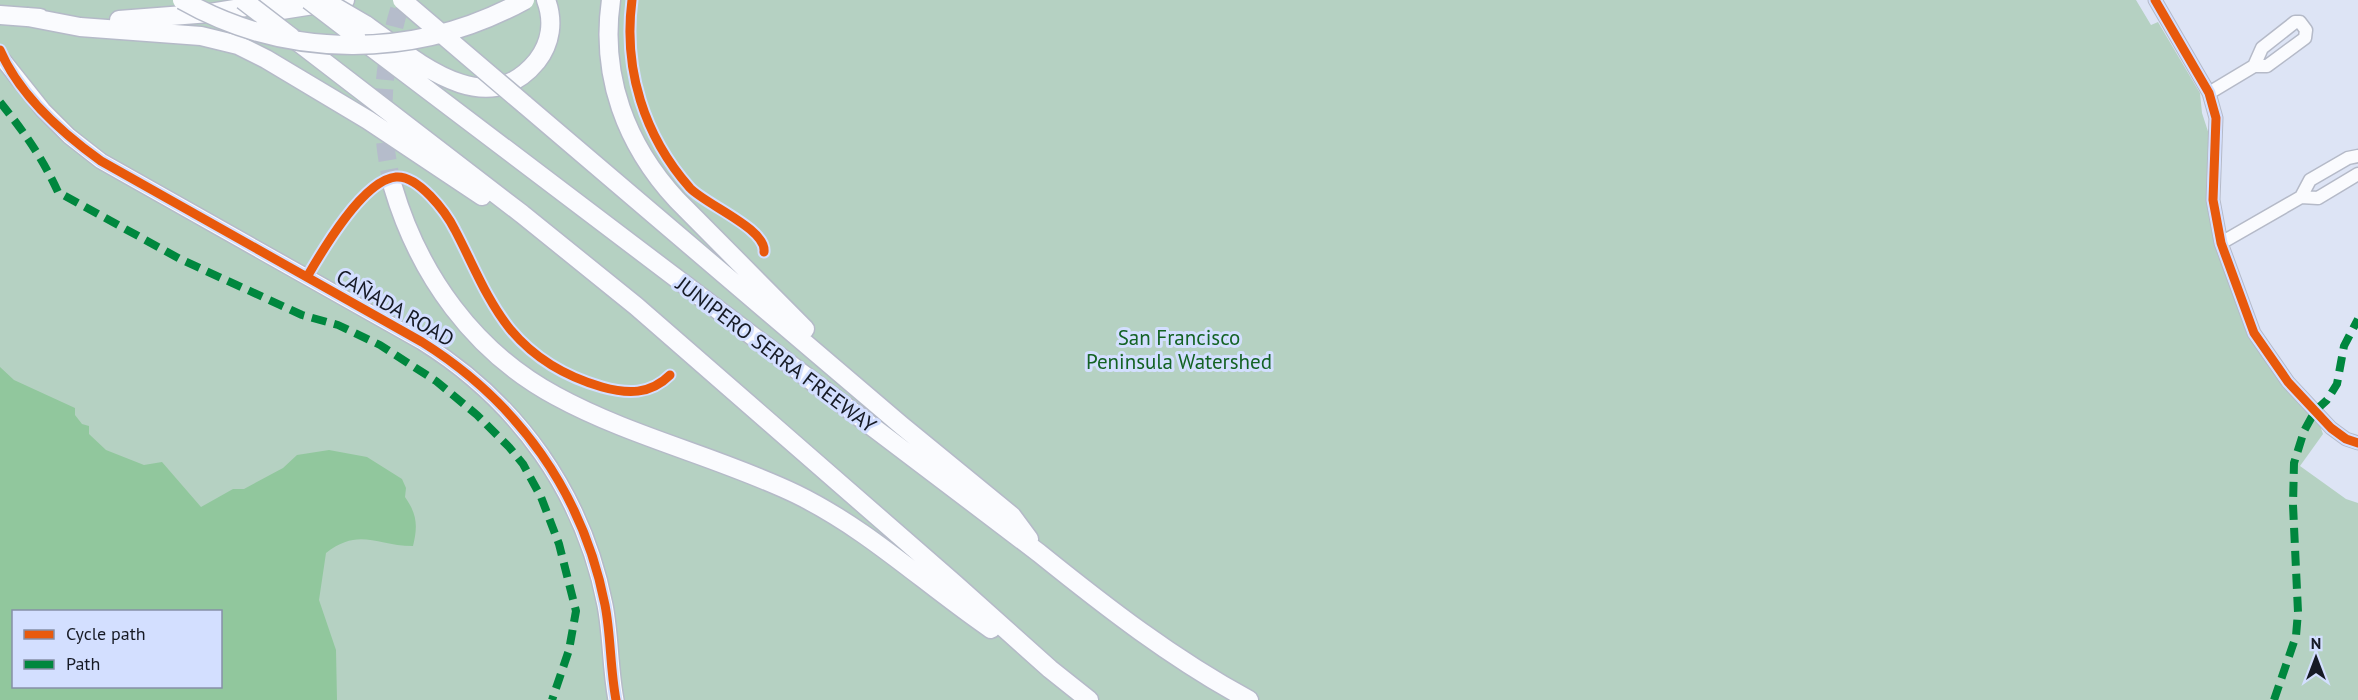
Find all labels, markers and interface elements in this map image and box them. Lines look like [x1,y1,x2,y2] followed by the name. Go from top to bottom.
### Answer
[331,263,459,352] street label: CAÑADA ROAD
[670,270,882,439] street label: JUNIPERO SERRA FREEWAY
[1086,324,1272,375] park label: San Francisco Peninsula Watershed
[12,610,222,688] legend
[66,622,146,645] text: Cycle path
[2286,628,2346,688] north arrow
[2311,633,2321,653] text: N
[66,652,100,675] text: Path

